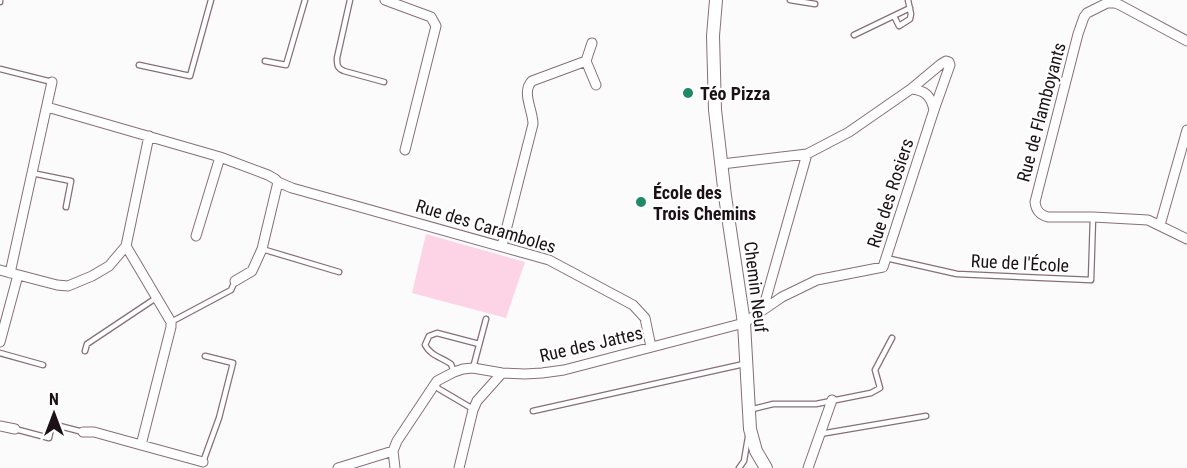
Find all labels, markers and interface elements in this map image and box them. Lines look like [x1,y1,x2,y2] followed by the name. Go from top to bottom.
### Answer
[1012,40,1070,184] street label: Rue de Flamboyants
[700,83,770,104] place label: Téo Pizza
[681,86,695,100] marker: Téo Pizza
[862,136,918,250] street label: Rue des Rosiers
[653,182,756,224] place label: École des Trois Chemins
[413,195,559,257] street label: Rue des Caramboles
[634,195,648,209] marker: École des Trois Chemins
[740,240,772,334] street label: Chemin Neuf
[970,250,1070,276] street label: Rue de l'École
[537,322,645,366] street label: Rue des Jattes
[24,384,84,444] north arrow
[49,390,59,409] text: N

